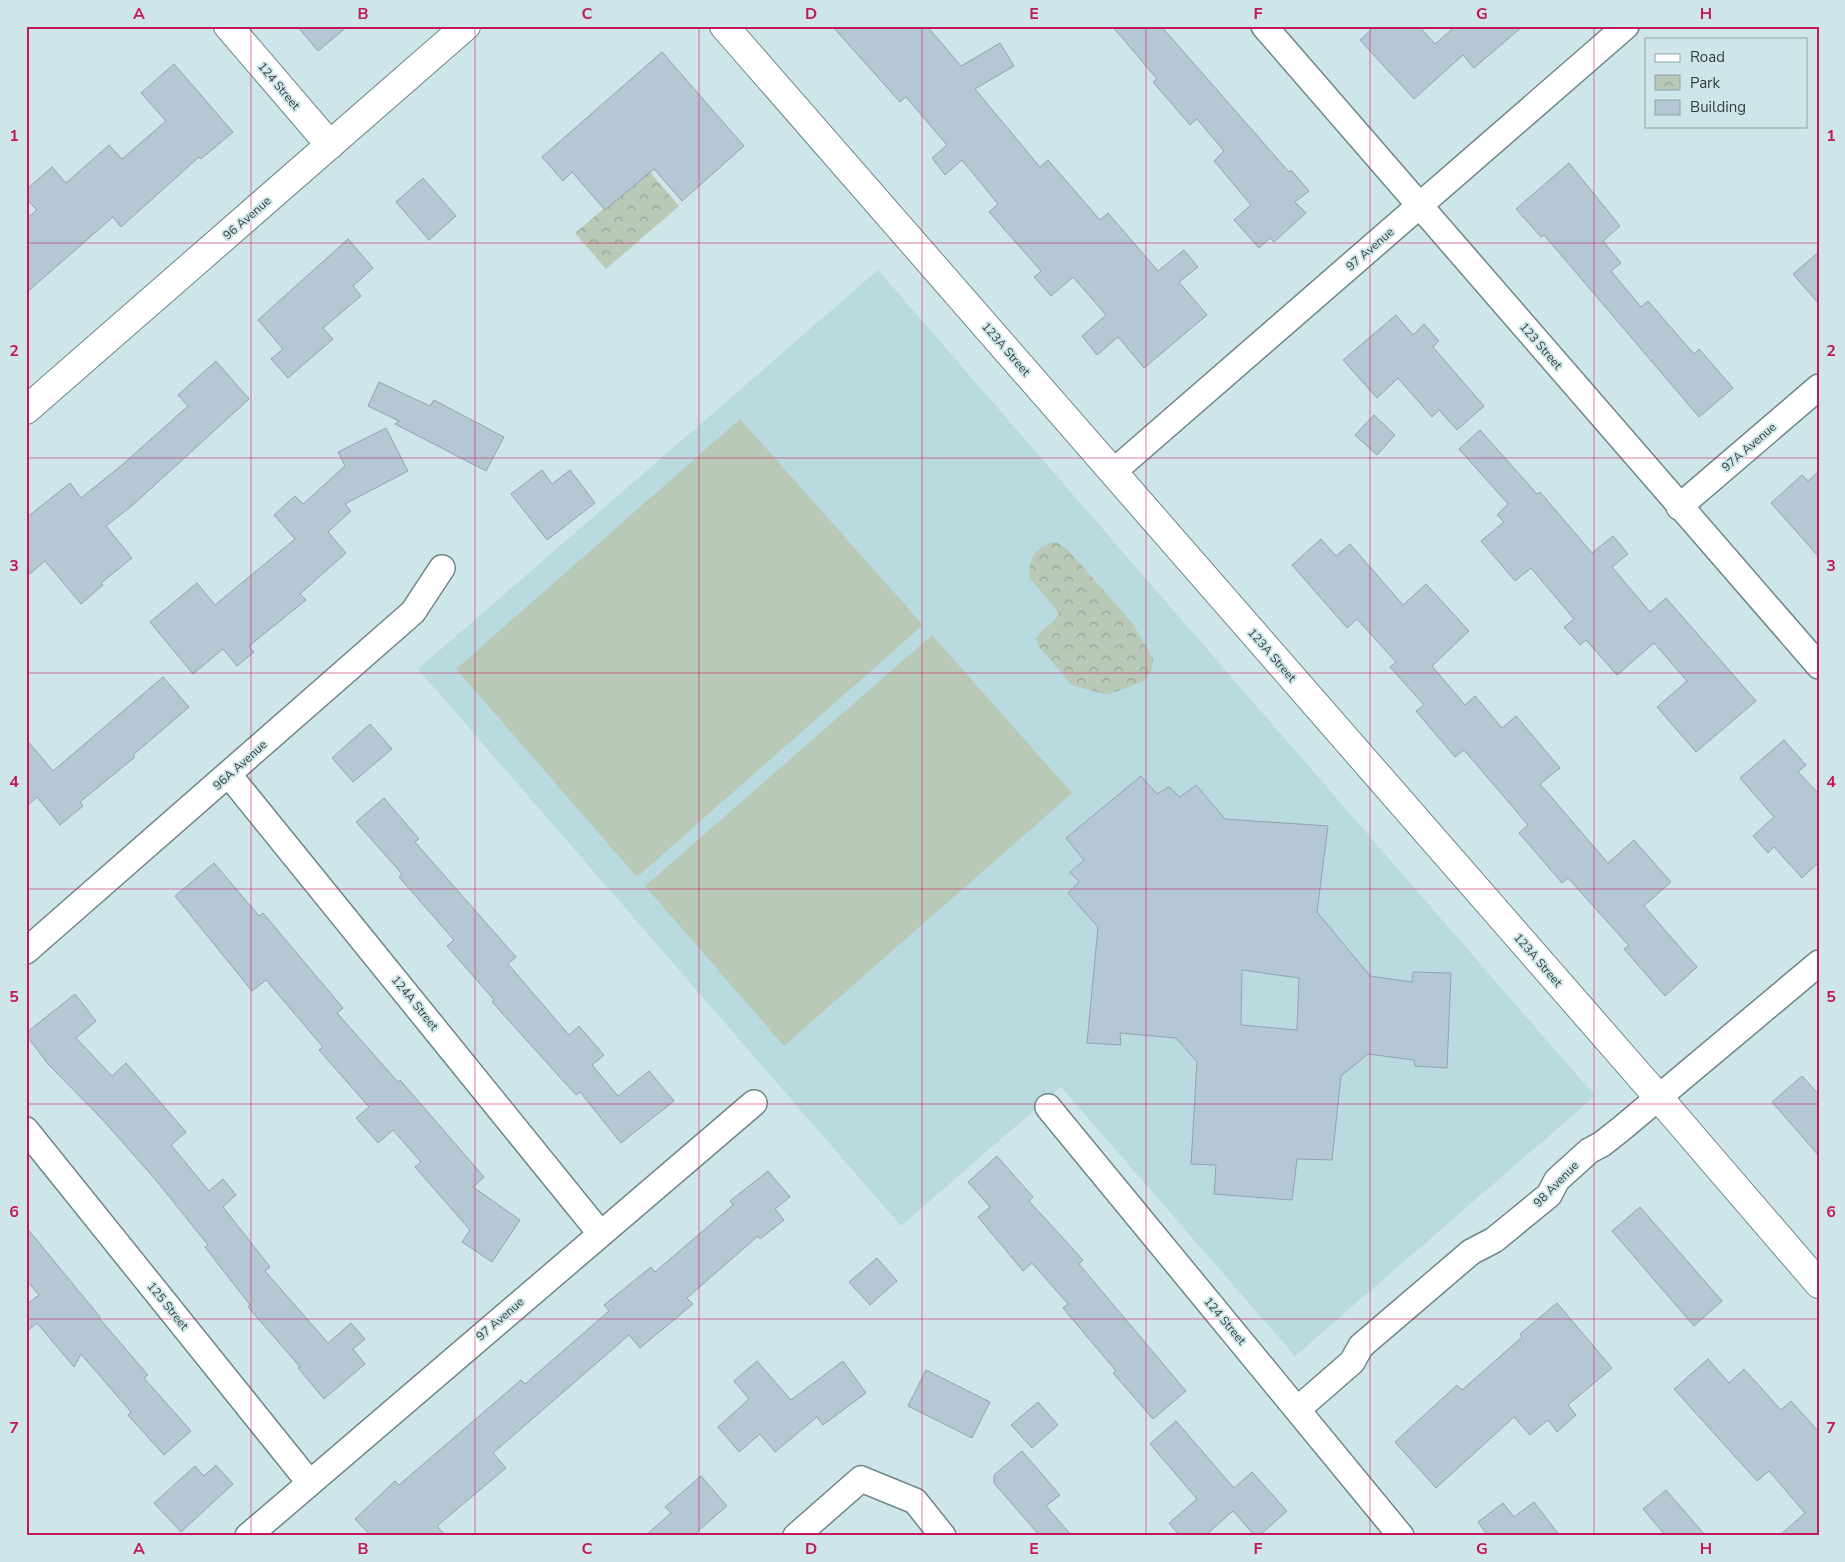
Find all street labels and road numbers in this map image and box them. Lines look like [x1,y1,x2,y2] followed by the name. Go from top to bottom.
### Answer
[254,59,304,114] street label: 124 Street
[220,193,274,243] street label: 96 Avenue
[1343,224,1397,274] street label: 97 Avenue
[978,319,1034,380] street label: 123A Street
[1516,319,1566,374] street label: 123 Street
[1718,419,1780,475] street label: 97A Avenue
[1244,625,1300,686] street label: 123A Street
[210,737,270,793] street label: 96A Avenue
[1510,930,1566,991] street label: 123A Street
[388,972,443,1034] street label: 124A Street
[1530,1157,1582,1211] street label: 98 Avenue
[144,1279,193,1334] street label: 125 Street
[473,1294,527,1344] street label: 97 Avenue
[1200,1294,1250,1349] street label: 124 Street

